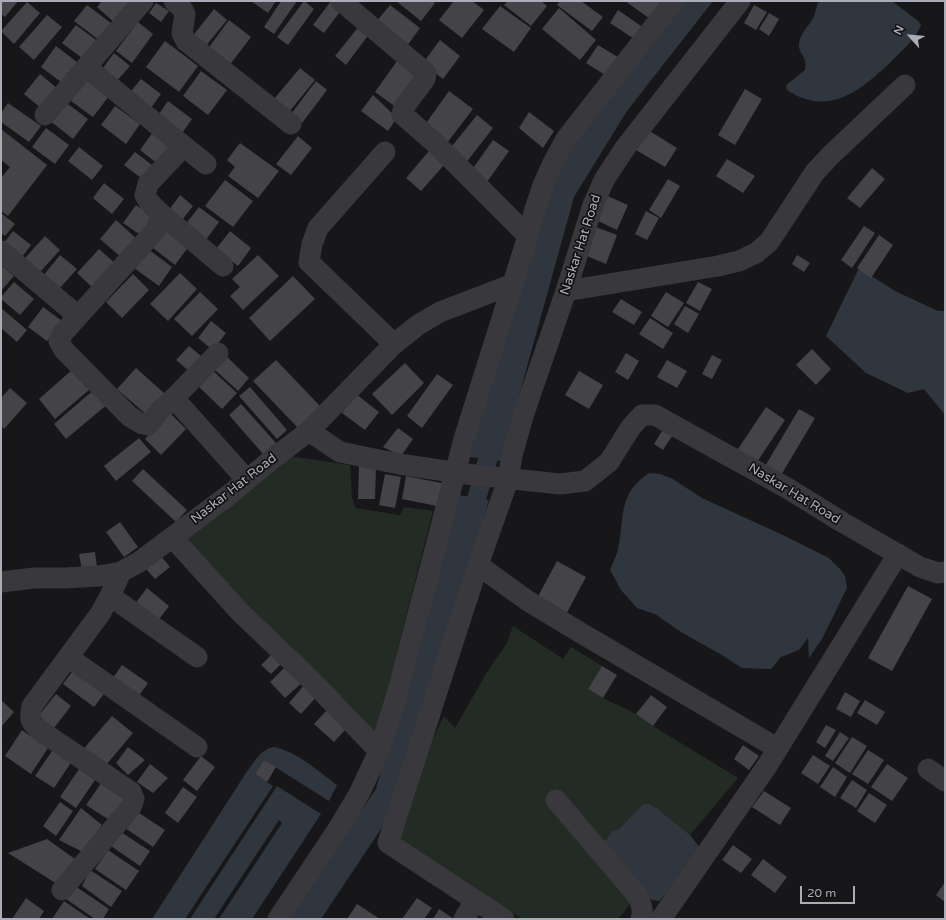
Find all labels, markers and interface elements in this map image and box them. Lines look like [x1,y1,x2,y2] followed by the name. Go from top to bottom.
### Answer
[890,16,930,56] north arrow
[891,23,907,37] text: N
[557,193,605,297] street label: Naskar Hat Road
[188,451,280,527] street label: Naskar Hat Road
[745,460,843,528] street label: Naskar Hat Road
[802,878,857,904] scale bar
[807,886,836,900] text: 20 m

